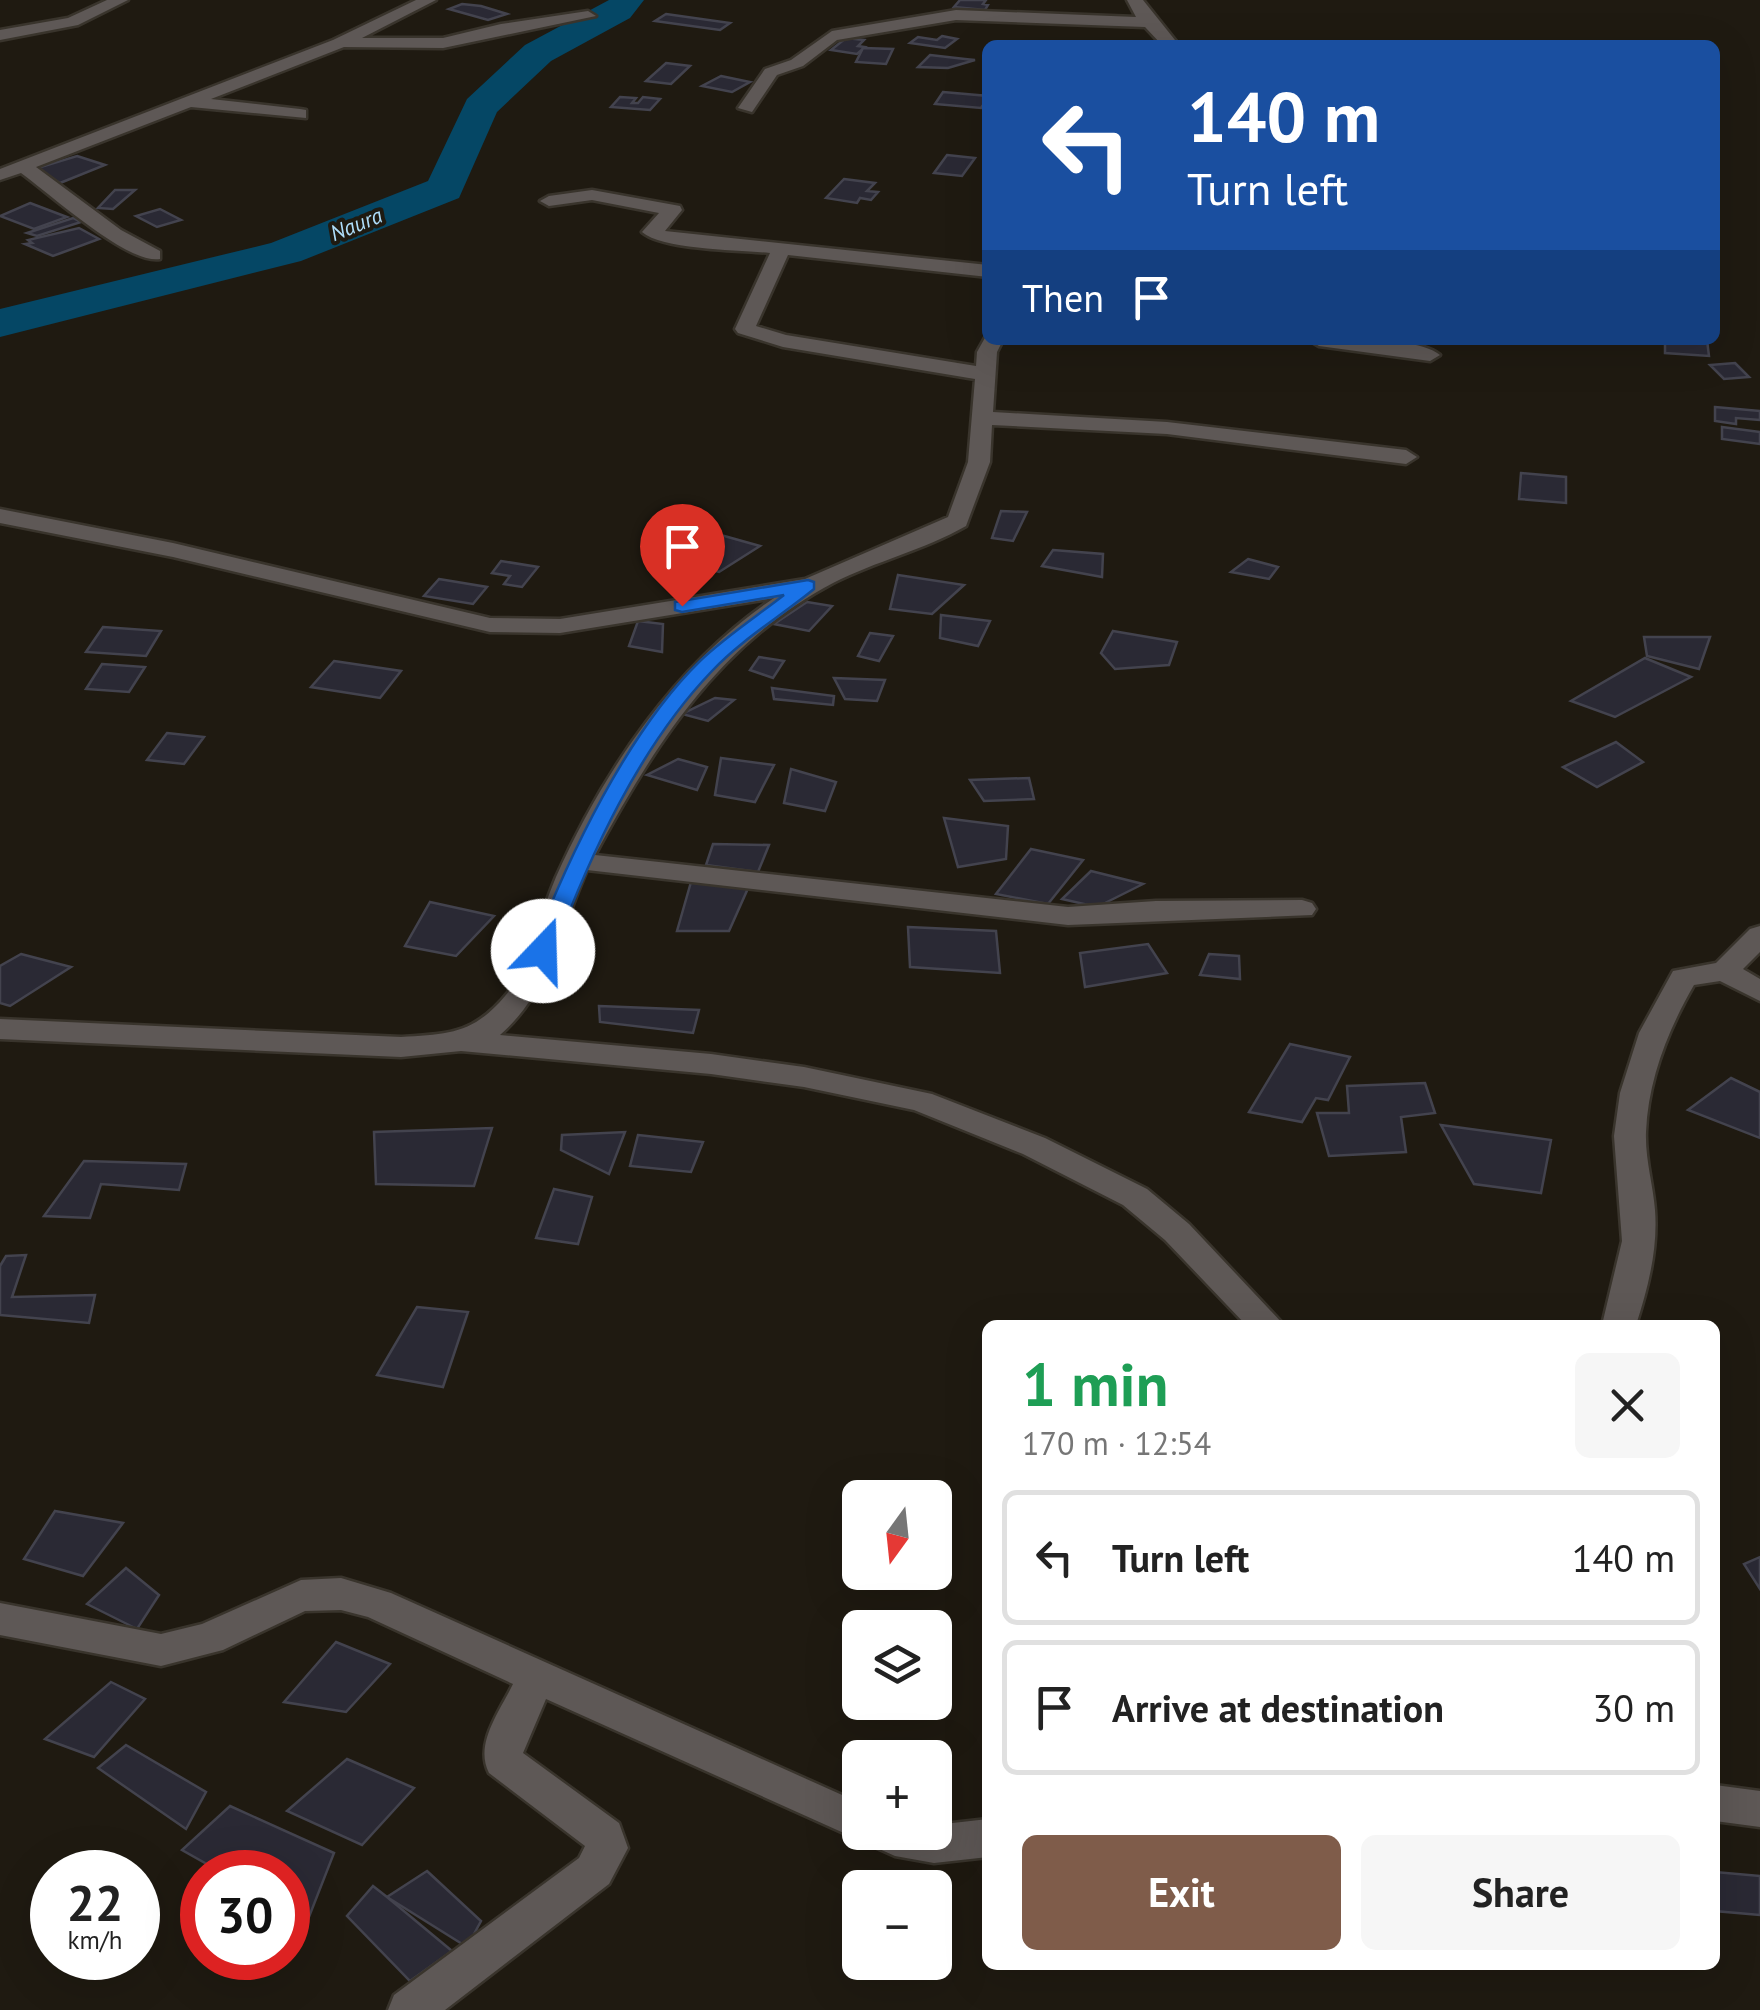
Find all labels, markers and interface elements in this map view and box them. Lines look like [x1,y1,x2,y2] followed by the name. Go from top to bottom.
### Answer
[1187,71,1380,161] text: 140 m
[1022,80,1152,210] icon: left
[1187,159,1348,217] text: Turn left
[326,201,387,247] water label: Naura
[1124,270,1179,325] icon: arrive
[1022,273,1104,322] text: Then
[640,504,725,607] pin
[655,519,710,574] icon: arrive
[491,899,595,1003] position arrow
[1022,1345,1168,1423] text: 1 min
[1575,1353,1680,1458] button: close
[1022,1422,1211,1464] text: 170 m · 12:54
[842,1480,952,1590] north arrow
[842,1480,952,1980] map controls
[1027,1530,1082,1585] icon: left
[1112,1533,1249,1582] text: Turn left
[1572,1533,1675,1582] text: 140 m
[842,1610,952,1720] button: layers
[1027,1680,1082,1735] icon: arrive
[1112,1683,1444,1732] text: Arrive at destination
[1593,1683,1675,1732] text: 30 m
[842,1740,952,1850] button: +
[1022,1835,1341,1950] button: Exit
[1361,1835,1680,1950] button: Share
[180,1850,310,1980] speed limit sign: 30
[67,1870,123,1935] text: 22
[842,1870,952,1980] button: −
[68,1924,122,1956] text: km/h

